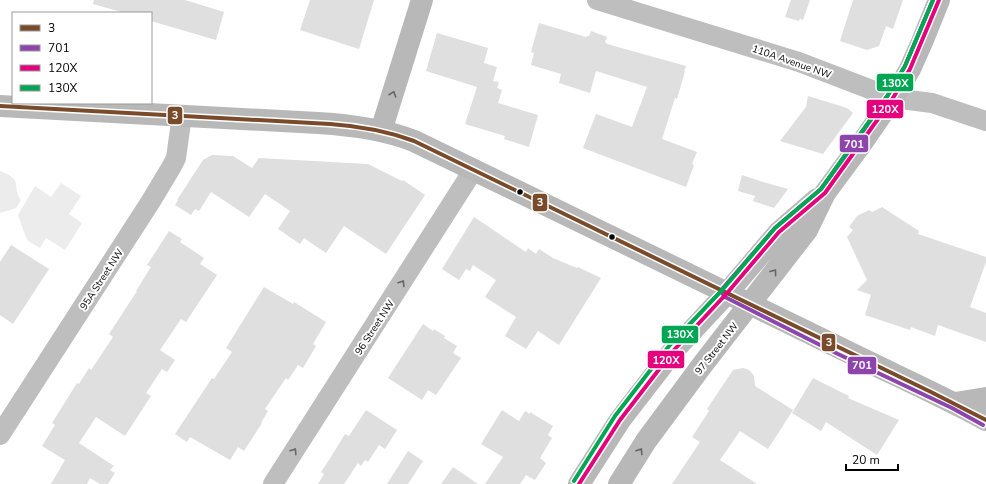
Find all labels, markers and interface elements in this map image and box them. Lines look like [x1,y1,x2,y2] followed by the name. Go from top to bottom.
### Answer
[12,12,152,104] legend
[48,20,55,36] text: 3
[48,40,70,56] text: 701
[750,42,833,82] street label: 110A Avenue NW
[48,60,78,76] text: 120X
[876,73,914,92] line badge: 130X
[881,76,909,91] text: 130X
[48,80,78,96] text: 130X
[388,91,397,98] one-way arrow
[866,99,904,119] line badge: 120X
[871,102,899,117] text: 120X
[167,106,183,125] line badge: 3
[172,108,178,123] text: 3
[839,134,869,153] line badge: 701
[844,137,864,152] text: 701
[515,187,525,197] unlabelled marker
[532,193,548,212] line badge: 3
[537,195,543,210] text: 3
[607,232,617,242] unlabelled marker
[77,246,127,313] street label: 95A Street NW
[770,270,777,277] one-way arrow
[397,280,404,287] one-way arrow
[352,297,398,358] street label: 96 Street NW
[692,320,742,378] street label: 97 Street NW
[661,325,699,344] line badge: 130X
[666,327,694,342] text: 130X
[821,333,836,352] line badge: 3
[826,335,832,350] text: 3
[647,350,685,369] line badge: 120X
[652,353,680,368] text: 120X
[847,356,877,375] line badge: 701
[852,358,872,373] text: 701
[846,446,898,472] scale bar
[289,448,296,455] one-way arrow
[635,448,643,455] one-way arrow
[852,452,880,468] text: 20 m

